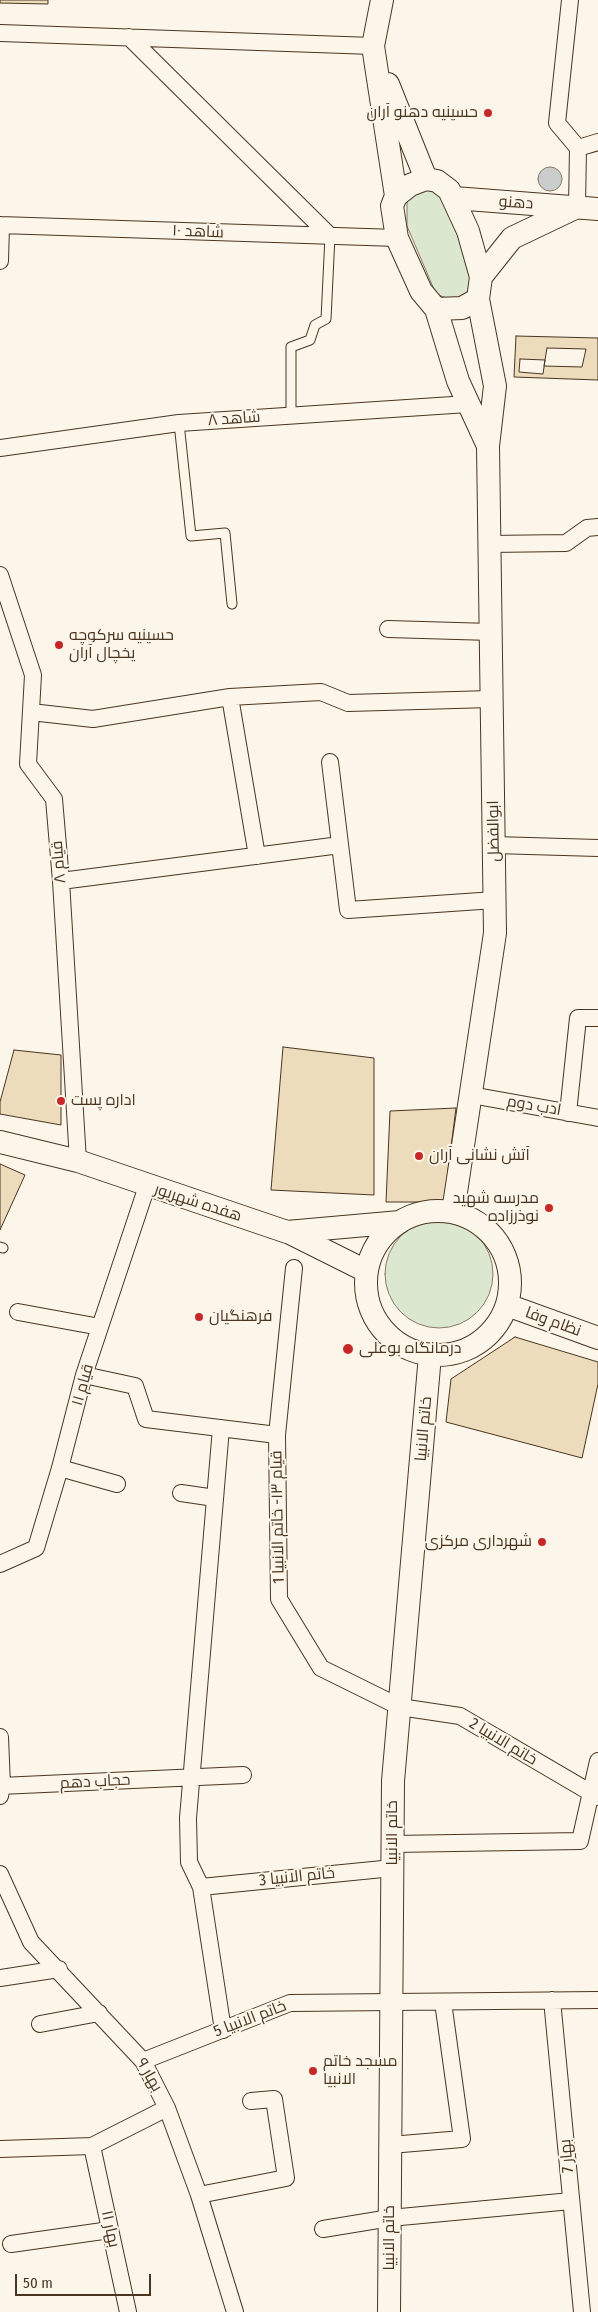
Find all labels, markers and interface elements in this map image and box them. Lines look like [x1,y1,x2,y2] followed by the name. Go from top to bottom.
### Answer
[367,103,478,123] place label: حسینیه دهنو آران
[482,107,494,119] marker: حسینیه دهنو آران
[498,192,534,214] street label: دهنو
[172,221,224,243] street label: شاهد ۱۰
[207,408,261,430] street label: شاهد ۸
[69,626,174,664] place label: حسینیه سرکوچه یخچال آران
[53,639,65,651] marker: حسینیه سرکوچه یخچال آران
[484,800,504,862] street label: ابوالفضل
[48,840,70,884] street label: قیام ۸
[71,1091,136,1111] place label: اداره پست
[505,1092,563,1120] street label: ادب دوم
[55,1095,67,1107] marker: اداره پست
[429,1146,530,1166] place label: آتش نشانی آران
[413,1150,425,1162] marker: آتش نشانی آران
[152,1180,244,1226] street label: هفده شهریور
[453,1189,539,1227] place label: مدرسه شهید نوذرزاده
[543,1202,555,1214] marker: مدرسه شهید نوذرزاده
[523,1303,583,1341] street label: نظام وفا
[209,1307,272,1327] place label: فرهنگیان
[193,1311,205,1323] marker: فرهنگیان
[359,1339,461,1359] place label: درمانگاه بوعلی
[341,1342,355,1356] marker: درمانگاه بوعلی
[68,1362,98,1408] street label: قیام ۱۱
[412,1396,436,1462] street label: خاتم الانبیا
[267,1450,289,1584] street label: قیام ۱۳- خاتم الانبیا 1
[425,1532,532,1552] place label: شهرداری مرکزی
[536,1536,548,1548] marker: شهرداری مرکزی
[465,1714,541,1770] street label: خاتم الانبیا 2
[59,1771,131,1793] street label: حجاب دهم
[383,1800,403,1866] street label: خاتم الانبیا
[258,1863,336,1891] street label: خاتم الانبیا 3
[211,1996,289,2042] street label: خاتم الانبیا 5
[323,2052,397,2090] place label: مسجد خاتم الانبیا
[132,2055,166,2095] street label: بهار ۹
[307,2065,319,2077] marker: مسجد خاتم الانبیا
[556,2138,578,2174] street label: بهار 7
[380,2205,400,2271] street label: خاتم الانبیا
[97,2209,123,2249] street label: بهار ۱۱
[18,2264,154,2296] scale bar
[23,2274,53,2292] text: 50 m

